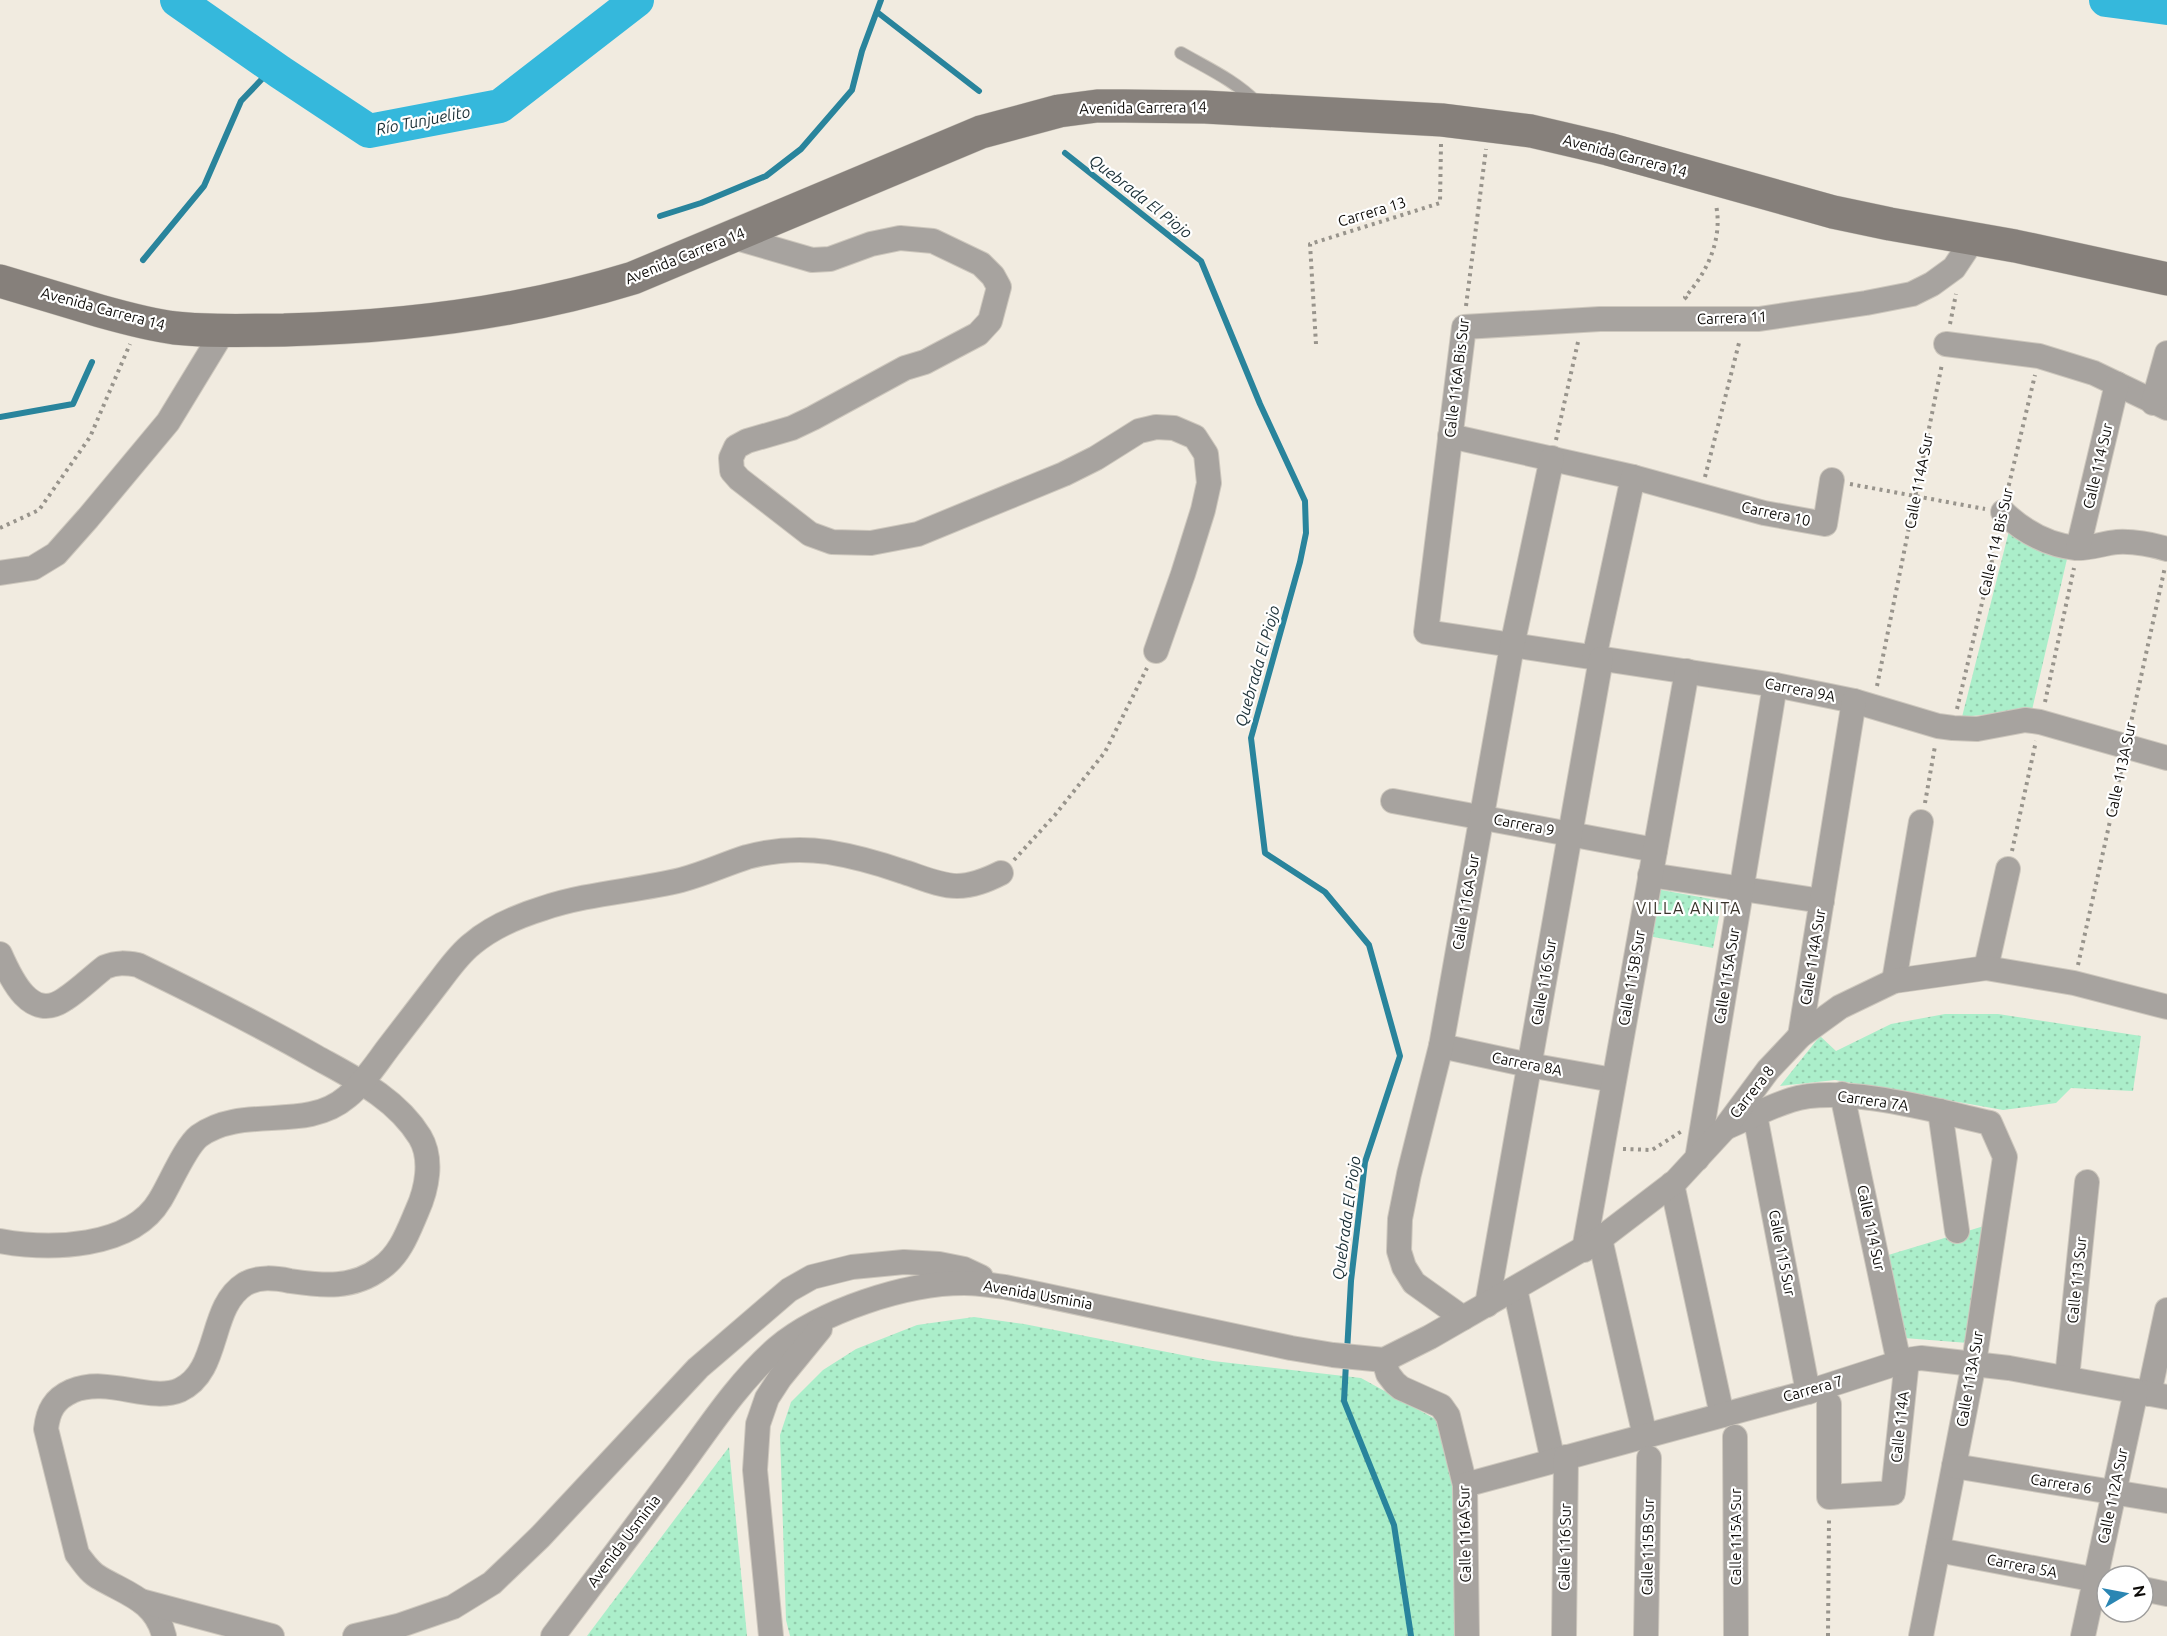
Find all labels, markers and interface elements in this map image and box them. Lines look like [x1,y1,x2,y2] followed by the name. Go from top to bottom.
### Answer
[1079,98,1207,117] street label: Avenida Carrera 14
[374,102,472,138] water label: Río Tunjuelito
[1561,131,1689,180] street label: Avenida Carrera 14
[1086,150,1196,243] water label: Quebrada El Piojo
[1336,193,1408,230] street label: Carrera 13
[622,224,747,287] street label: Avenida Carrera 14
[39,284,167,333] street label: Avenida Carrera 14
[1697,308,1767,327] street label: Carrera 11
[1441,317,1472,439] street label: Calle 116A Bis Sur
[2079,421,2116,510] street label: Calle 114 Sur
[1901,431,1936,530] street label: Calle 114A Sur
[1975,486,2016,598] street label: Calle 114 Bis Sur
[1740,498,1812,529] street label: Carrera 10
[1231,603,1284,729] water label: Quebrada El Piojo
[1763,674,1837,705] street label: Carrera 9A
[2102,720,2139,819] street label: Calle 113A Sur
[1492,810,1556,839] street label: Carrera 9
[1449,852,1482,951] street label: Calle 116A Sur
[1636,899,1742,917] district label: VILLA ANITA
[1797,907,1829,1006] street label: Calle 114A Sur
[1711,926,1743,1025] street label: Calle 115A Sur
[1615,928,1648,1027] street label: Calle 115B Sur
[1528,937,1560,1026] street label: Calle 116 Sur
[1490,1048,1564,1079] street label: Carrera 8A
[1726,1062,1777,1121] street label: Carrera 8
[1836,1087,1910,1114] street label: Carrera 7A
[1328,1154,1365,1281] water label: Quebrada El Piojo
[1854,1183,1889,1273] street label: Calle 114 Sur
[1766,1208,1799,1298] street label: Calle 115 Sur
[2063,1235,2090,1324] street label: Calle 113 Sur
[982,1277,1094,1312] street label: Avenida Usminia
[1953,1329,1986,1428] street label: Calle 113A Sur
[1781,1372,1845,1405] street label: Carrera 7
[1887,1390,1912,1463] street label: Calle 114A
[2094,1446,2131,1545] street label: Calle 112A Sur
[2029,1470,2093,1497] street label: Carrera 6
[1455,1485,1474,1583] street label: Calle 116A Sur
[1727,1488,1744,1586] street label: Calle 115A Sur
[584,1491,664,1590] street label: Avenida Usminia
[1638,1498,1657,1596] street label: Calle 115B Sur
[1555,1503,1574,1591] street label: Calle 116 Sur
[1985,1550,2059,1581] street label: Carrera 5A
[2095,1564,2155,1624] north arrow
[2130,1584,2150,1599] text: N

